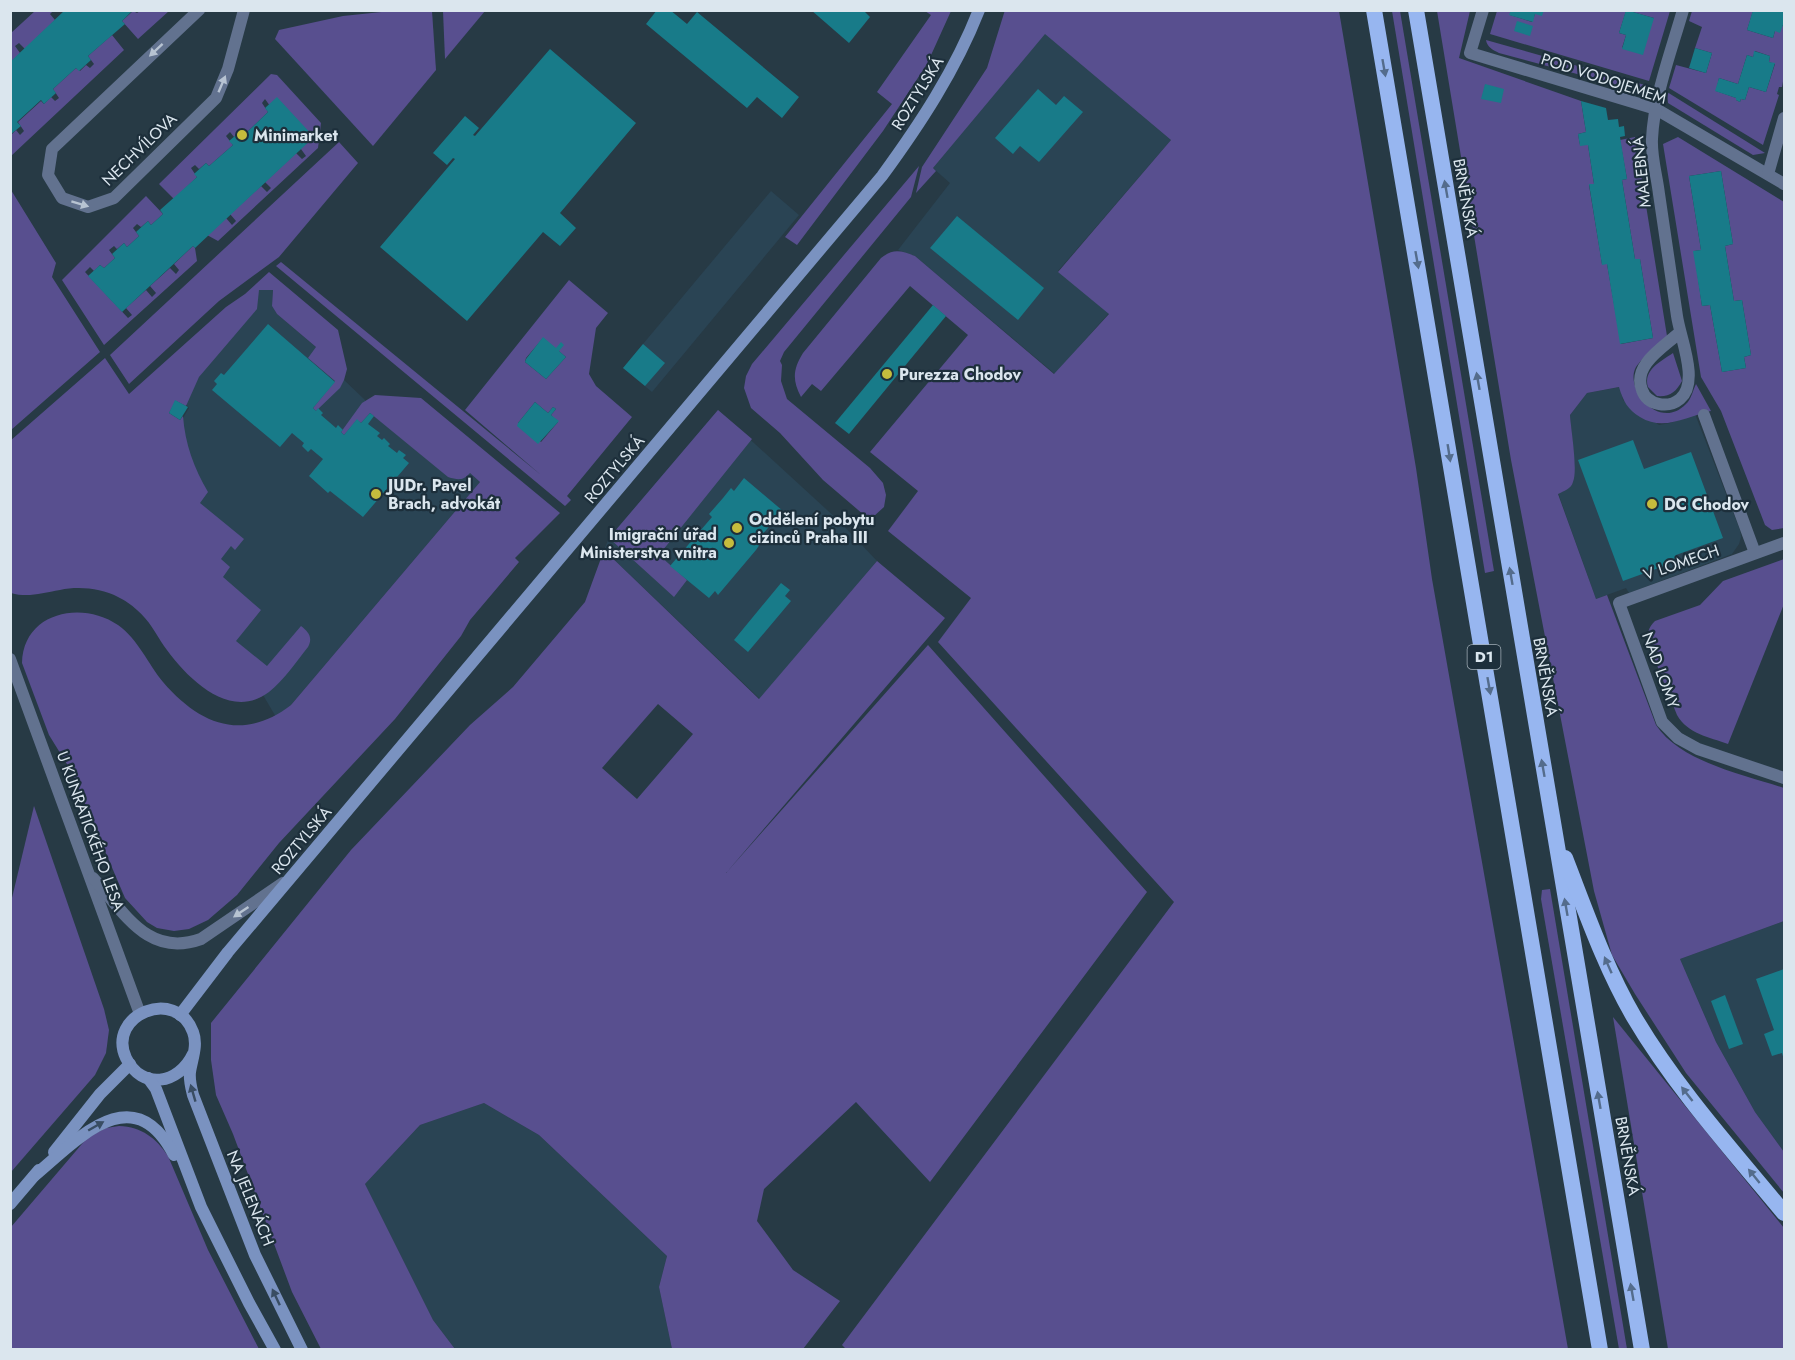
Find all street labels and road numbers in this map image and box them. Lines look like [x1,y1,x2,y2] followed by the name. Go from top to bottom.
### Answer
[1538,47,1670,110] street label: POD VODOJEMEM
[886,52,949,134] street label: ROZTYLSKÁ
[97,107,182,191] street label: NECHVÍLOVA
[1626,135,1657,209] street label: MALEBNÁ
[1447,157,1484,240] street label: BRNĚNSKÁ
[579,430,650,508] street label: ROZTYLSKÁ
[1640,539,1722,586] street label: V LOMECH
[1636,629,1685,712] street label: NAD LOMY
[1527,636,1564,719] street label: BRNĚNSKÁ
[1468,645,1500,669] road number: D1
[51,748,130,915] street label: U KUNRATICKÉHO LESA
[266,801,337,879] street label: ROZTYLSKÁ
[1609,1115,1646,1198] street label: BRNĚNSKÁ
[221,1147,280,1249] street label: NA JELENÁCH

